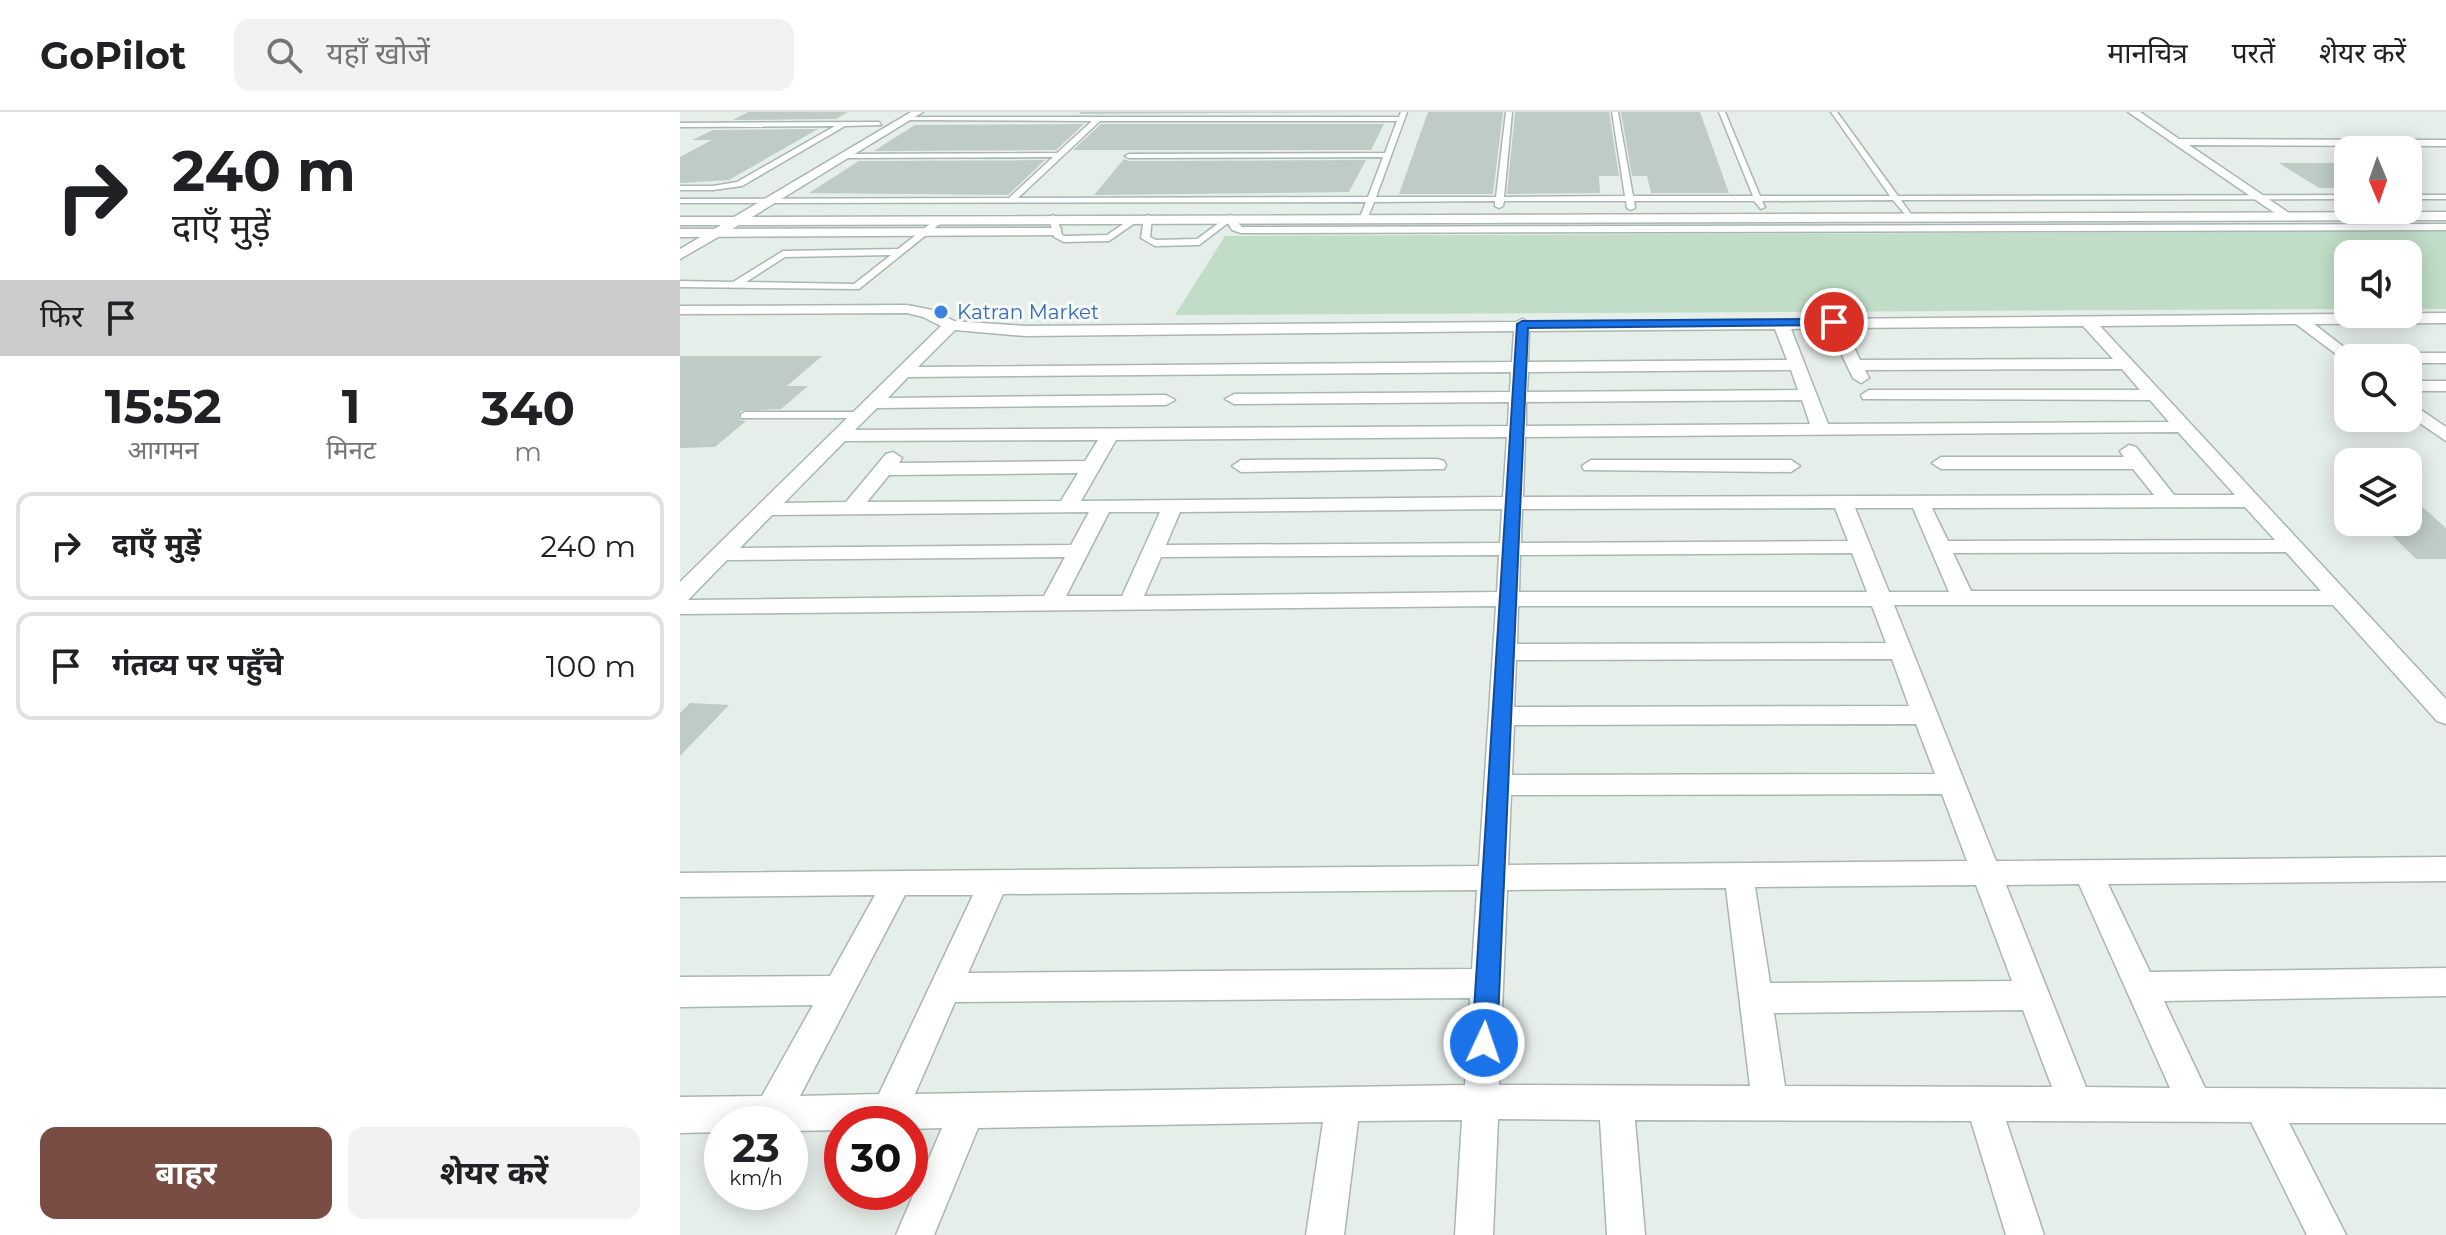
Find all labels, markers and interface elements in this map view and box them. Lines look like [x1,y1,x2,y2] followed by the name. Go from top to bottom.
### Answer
[234,19,794,91] search box
[40,32,186,79] text: GoPilot
[262,33,306,77] icon: search
[326,35,430,72] text: यहाँ खोजें
[2108,36,2188,70] text: मानचित्र
[2232,36,2275,70] text: परतें
[2319,36,2406,70] text: शेयर करें
[2334,136,2422,224] north arrow
[2334,136,2422,536] map controls
[172,137,356,205] text: 240 m
[40,144,144,248] icon: right
[172,205,271,249] text: दाएँ मुड़ें
[2334,240,2422,328] button: sound
[1800,288,1868,356] pin
[99,296,143,340] icon: arrive
[40,298,83,335] text: फिर
[957,300,1099,324] place label: Katran Market
[1812,300,1856,344] icon: arrive
[932,303,950,321] marker: Katran Market
[2334,344,2422,432] button: search
[105,377,221,435] text: 15:52
[342,377,361,435] text: 1
[481,379,575,437] text: 340
[128,434,199,466] text: आगमन
[326,434,376,466] text: मिनट
[514,436,542,468] text: m
[2334,448,2422,536] button: layers
[44,524,88,568] icon: right
[112,526,201,563] text: दाएँ मुड़ें
[540,528,636,565] text: 240 m
[44,644,88,688] icon: arrive
[112,646,283,683] text: गंतव्य पर पहुँचे
[546,648,636,685] text: 100 m
[1442,1001,1526,1085] position arrow
[824,1106,928,1210] speed limit sign: 30
[732,1123,780,1172] text: 23
[40,1127,332,1219] button: बाहर
[348,1127,640,1219] button: शेयर करें
[729,1166,783,1190] text: km/h

